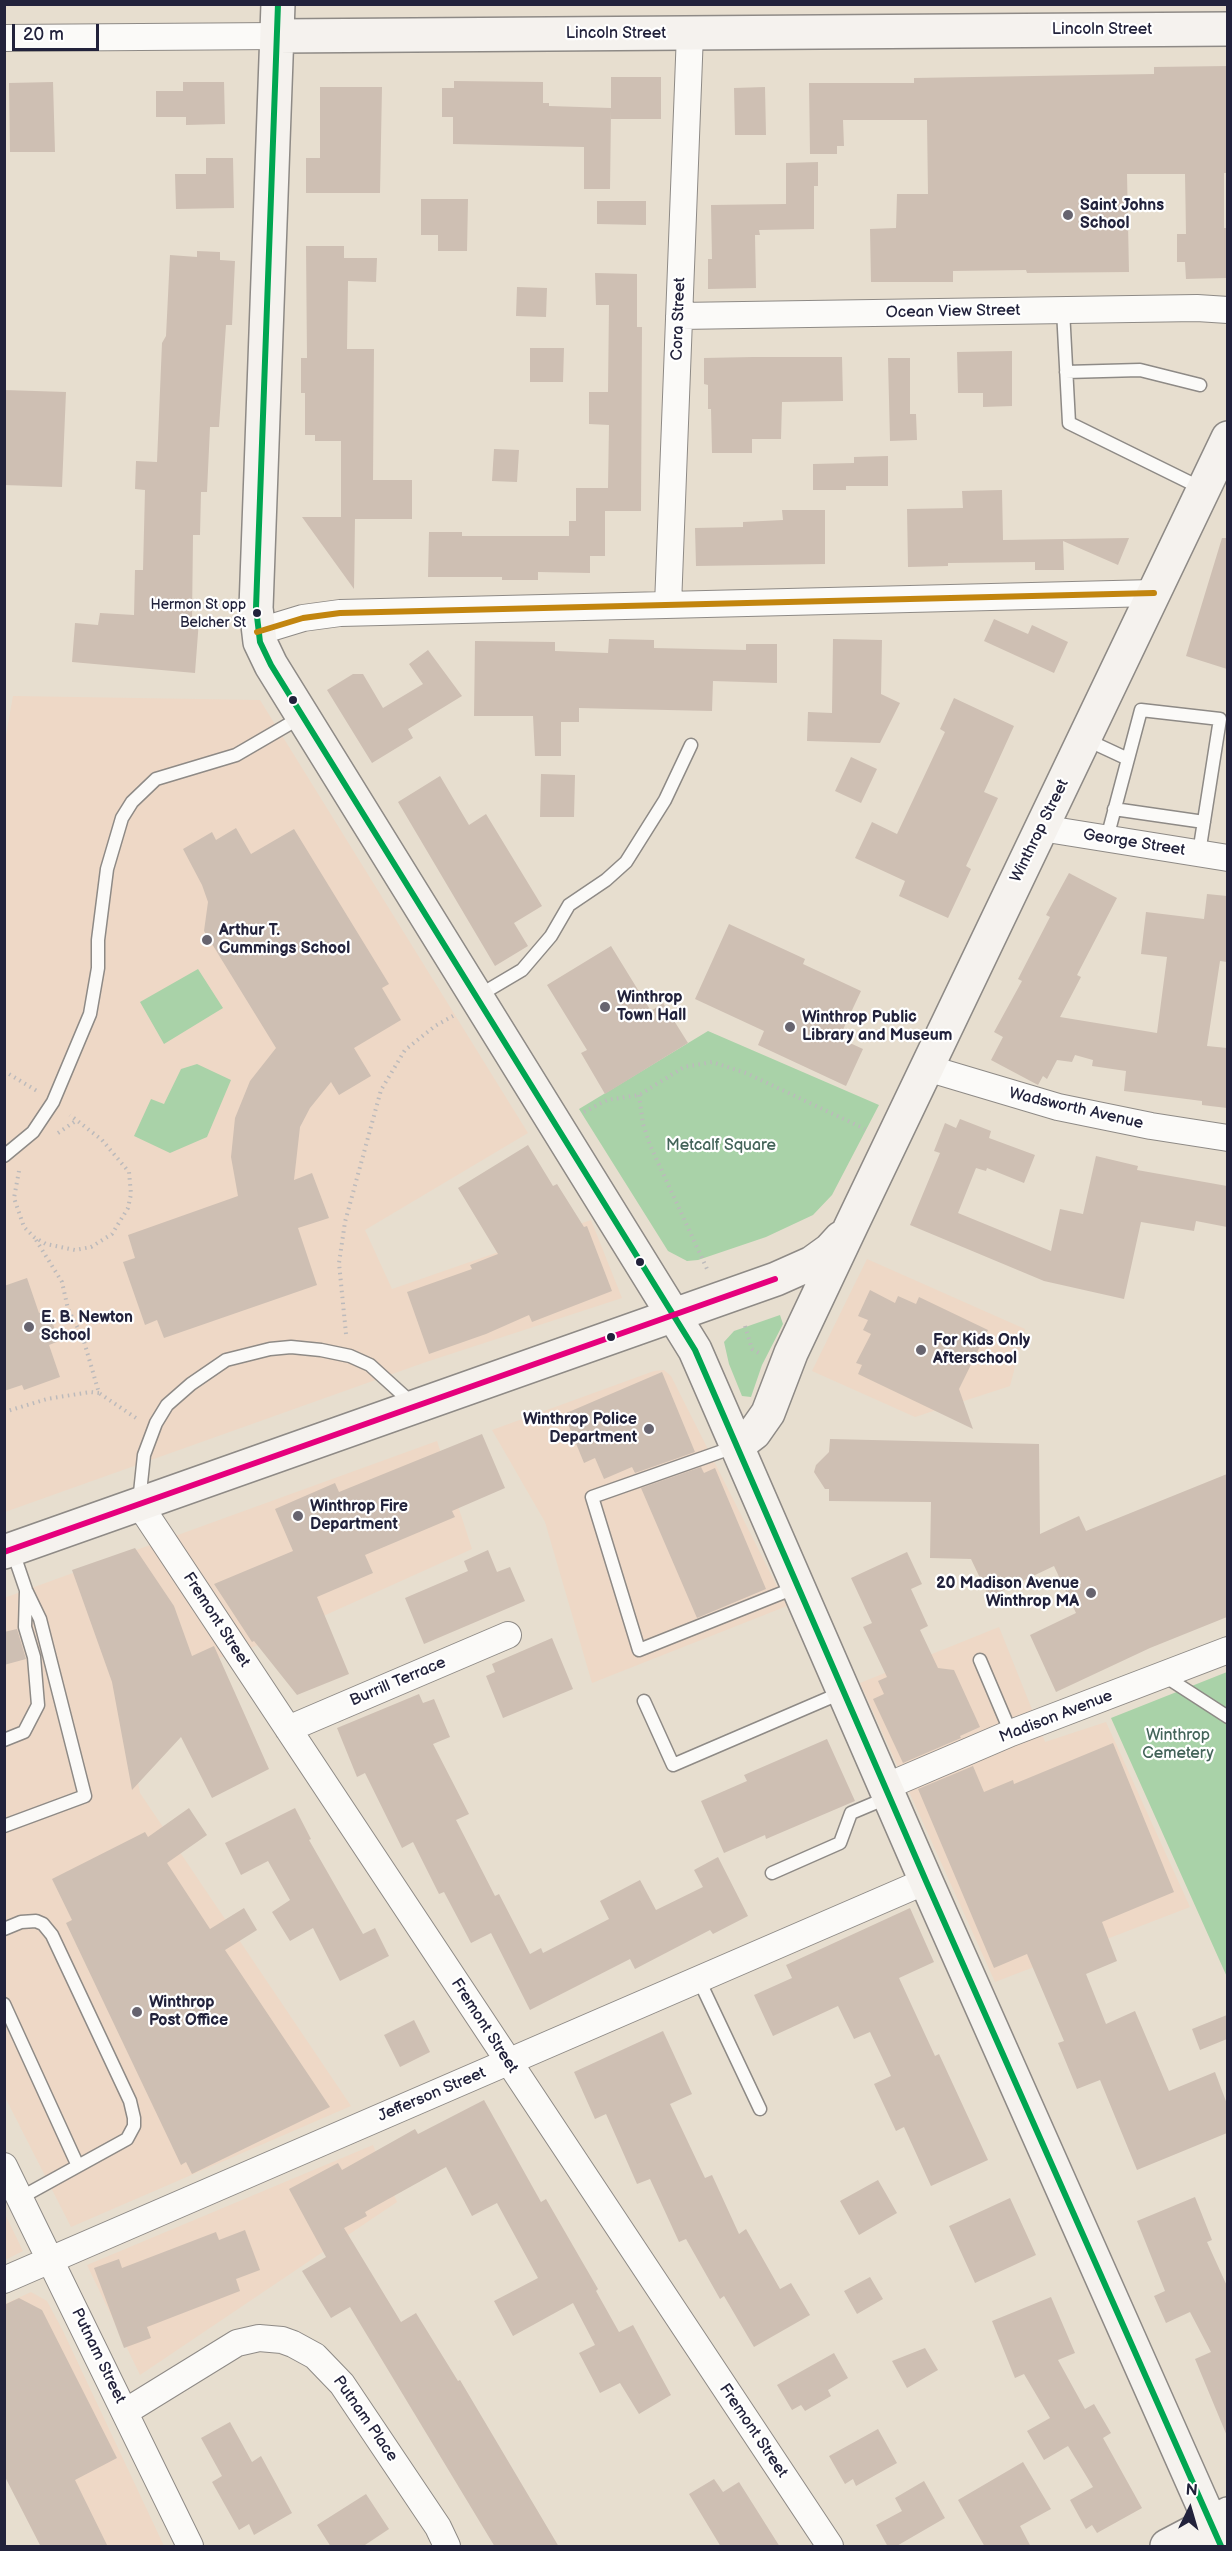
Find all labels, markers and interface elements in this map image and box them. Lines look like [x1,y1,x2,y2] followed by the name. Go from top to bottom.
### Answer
[15,12,102,50] scale bar
[1052,20,1152,40] street label: Lincoln Street
[23,24,64,45] text: 20 m
[566,24,666,44] street label: Lincoln Street
[1080,196,1164,234] place label: Saint Johns School
[1061,208,1075,222] marker: Saint Johns School
[668,277,690,361] street label: Cora Street
[886,301,1020,323] street label: Ocean View Street
[150,597,246,630] place label: Hermon St opp Belcher St
[251,607,263,619] marker: Hermon St opp Belcher St
[287,694,299,706] unlabelled marker
[1007,776,1073,886] street label: Winthrop Street
[1082,825,1186,861] street label: George Street
[219,921,350,959] place label: Arthur T. Cummings School
[200,933,214,947] marker: Arthur T. Cummings School
[617,988,686,1026] place label: Winthrop Town Hall
[598,1000,612,1014] marker: Winthrop Town Hall
[802,1008,952,1046] place label: Winthrop Public Library and Museum
[783,1020,797,1034] marker: Winthrop Public Library and Museum
[1007,1084,1145,1134] street label: Wadsworth Avenue
[666,1136,776,1156] park label: Metcalf Square
[634,1256,646,1268] unlabelled marker
[41,1308,133,1346] place label: E. B. Newton School
[22,1320,36,1334] marker: E. B. Newton School
[605,1331,617,1343] unlabelled marker
[933,1331,1030,1369] place label: For Kids Only Afterschool
[914,1343,928,1357] marker: For Kids Only Afterschool
[523,1410,637,1448] place label: Winthrop Police Department
[642,1422,656,1436] marker: Winthrop Police Department
[310,1497,408,1535] place label: Winthrop Fire Department
[291,1509,305,1523] marker: Winthrop Fire Department
[178,1569,254,1671] street label: Fremont Street
[936,1574,1079,1612] place label: 20 Madison Avenue Winthrop MA
[1084,1586,1098,1600] marker: 20 Madison Avenue Winthrop MA
[347,1653,449,1711] street label: Burrill Terrace
[997,1687,1115,1747] street label: Madison Avenue
[1142,1726,1214,1764] park label: Winthrop Cemetery
[446,1975,522,2077] street label: Fremont Street
[149,1993,228,2031] place label: Winthrop Post Office
[130,2005,144,2019] marker: Winthrop Post Office
[375,2064,489,2126] street label: Jefferson Street
[67,2305,129,2407] street label: Putnam Street
[328,2372,402,2466] street label: Putnam Place
[715,2380,791,2482] street label: Fremont Street
[1160,2479,1220,2539] north arrow
[1185,2481,1198,2501] text: N

